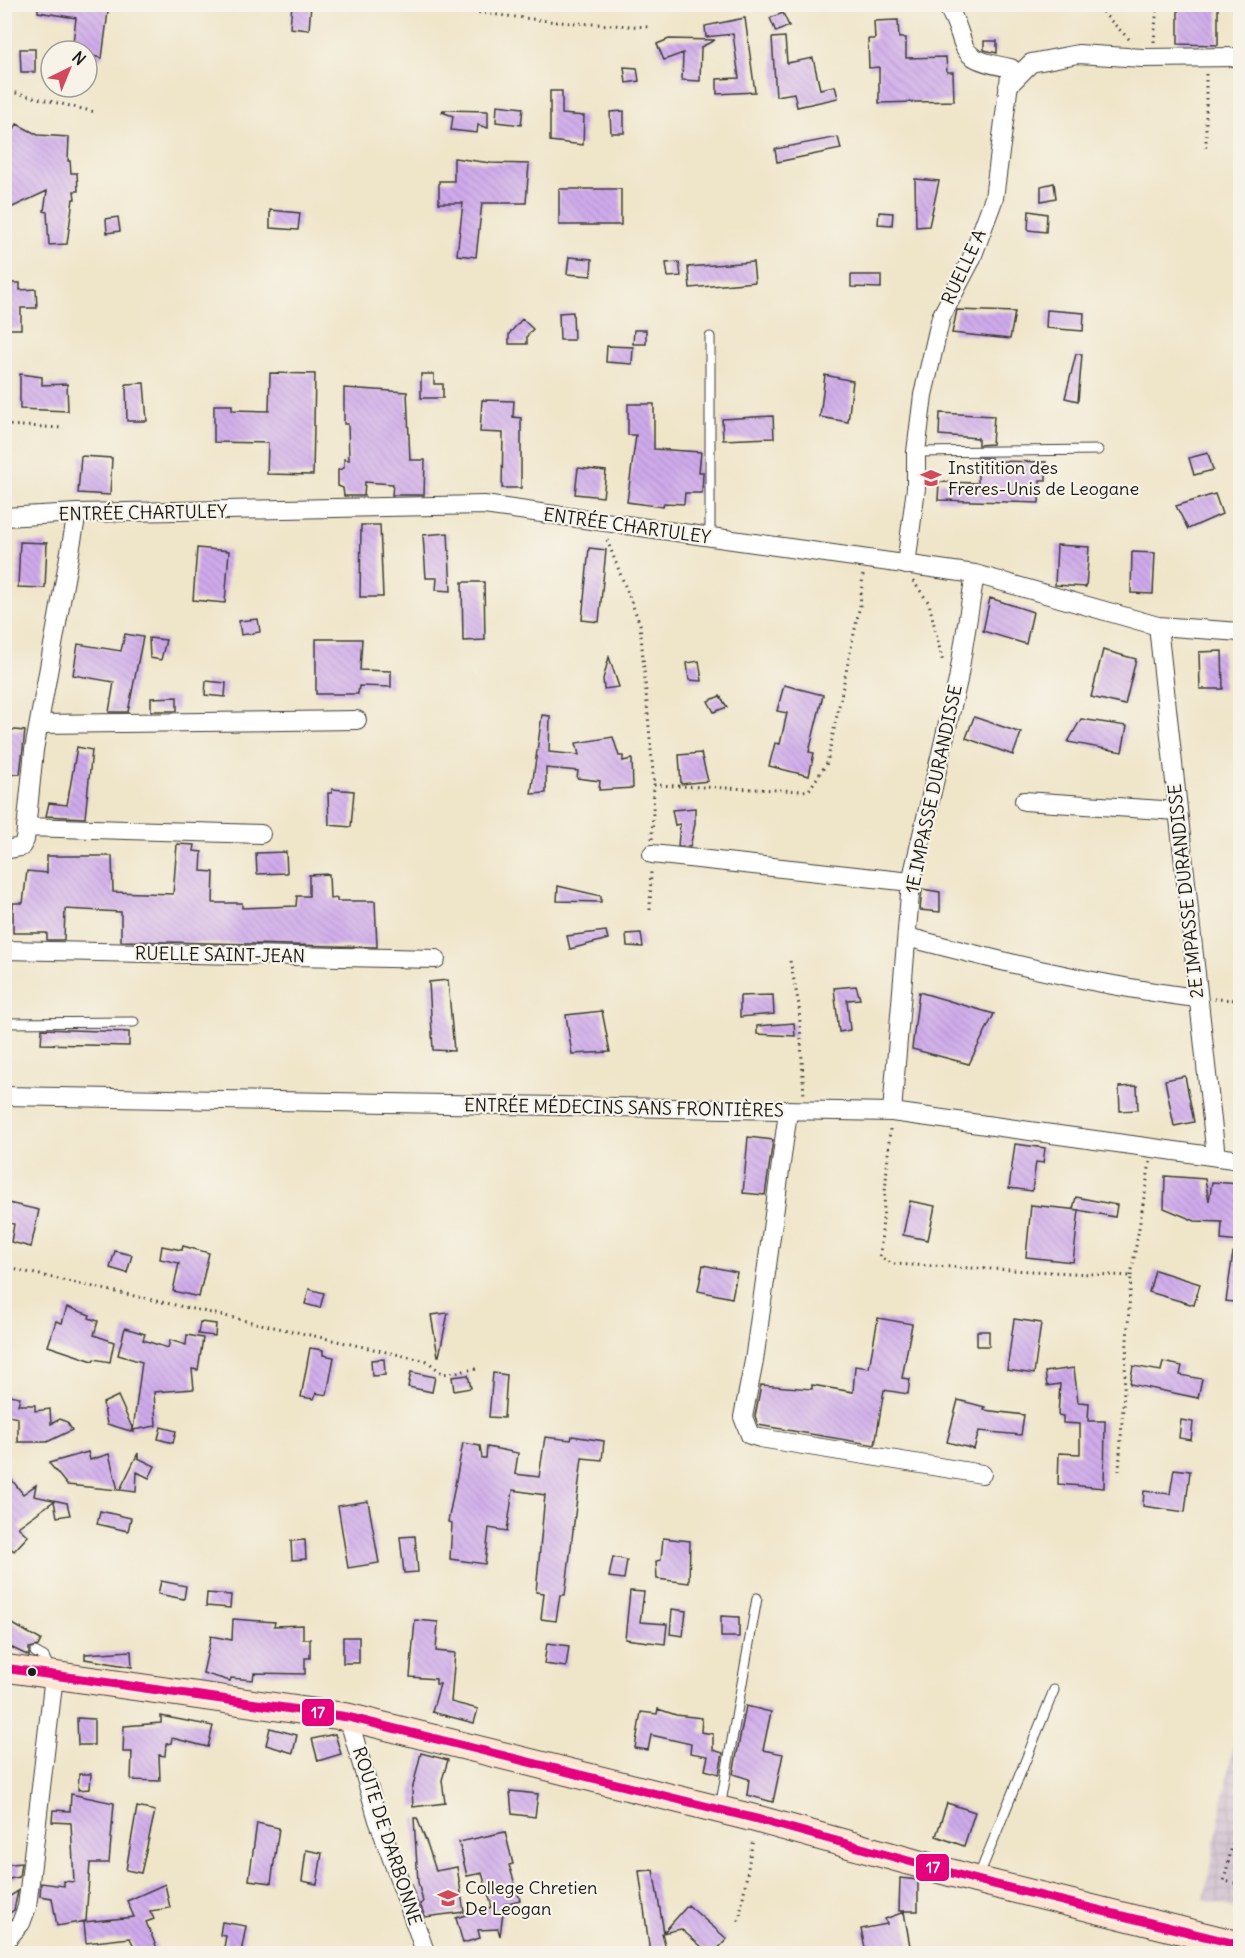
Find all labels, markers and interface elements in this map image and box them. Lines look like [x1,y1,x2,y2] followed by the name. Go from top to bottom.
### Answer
[39,39,99,99] north arrow
[68,47,90,69] text: N
[936,226,991,308] street label: RUELLE A
[948,456,1139,500] place label: Institition des Freres-Unis de Leogane
[919,466,943,490] school or university icon: Institition des Freres-Unis de Leogane
[59,500,227,525] street label: ENTRÉE CHARTULEY
[542,502,712,549] street label: ENTRÉE CHARTULEY
[900,683,967,895] street label: 1E IMPASSE DURANDISSE
[1163,783,1208,999] street label: 2E IMPASSE DURANDISSE
[135,942,305,967] street label: RUELLE SAINT-JEAN
[464,1093,784,1122] street label: ENTRÉE MÉDECINS SANS FRONTIÈRES
[26,1666,38,1678] unlabelled marker
[301,1698,335,1727] line badge: 17
[311,1702,325,1722] text: 17
[348,1744,427,1928] street label: ROUTE DE DARBONNE
[915,1853,950,1882] line badge: 17
[926,1857,940,1877] text: 17
[465,1876,598,1920] place label: College Chretien De Leogan
[436,1886,460,1910] school or university icon: College Chretien De Leogan

